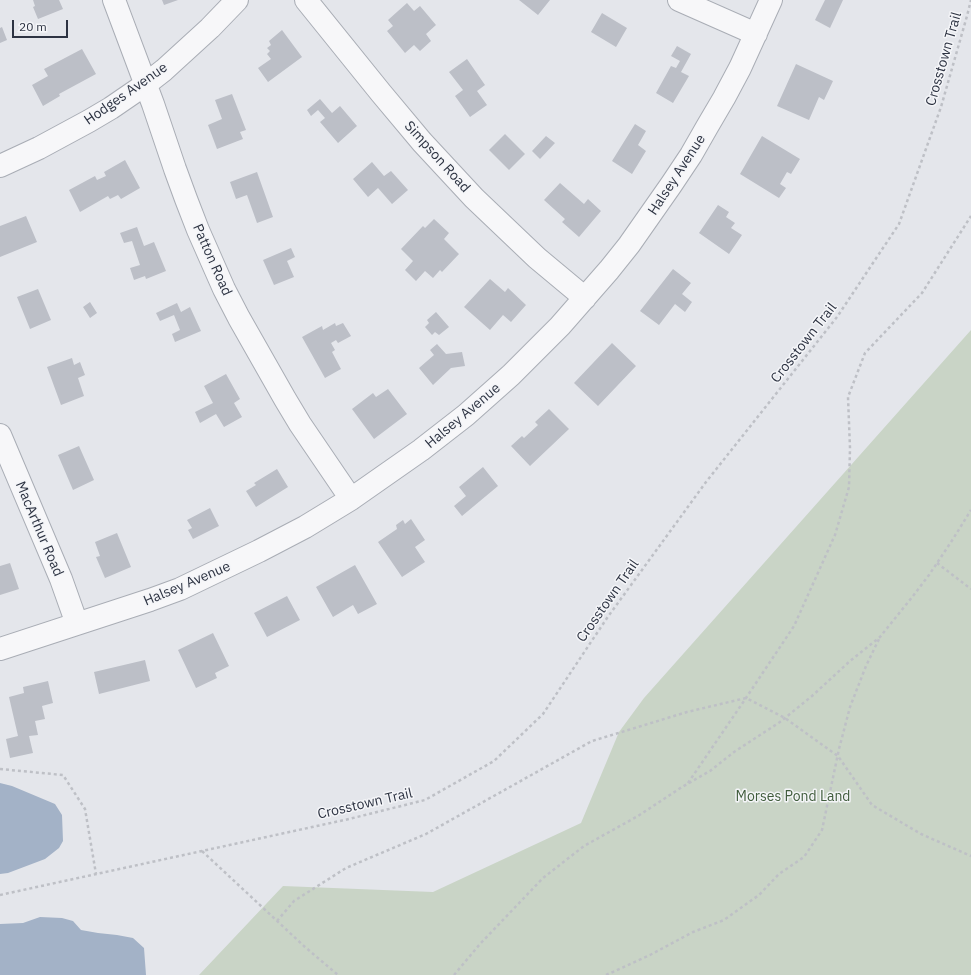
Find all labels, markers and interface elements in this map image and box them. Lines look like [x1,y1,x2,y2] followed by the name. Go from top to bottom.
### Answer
[923,10,965,108] street label: Crosstown Trail
[14,12,70,38] scale bar
[19,19,47,34] text: 20 m
[81,59,171,129] street label: Hodges Avenue
[401,118,473,196] street label: Simpson Road
[645,132,709,218] street label: Halsey Avenue
[189,222,235,298] street label: Patton Road
[768,300,840,386] street label: Crosstown Trail
[422,380,504,452] street label: Halsey Avenue
[11,479,67,579] street label: MacArthur Road
[573,556,643,646] street label: Crosstown Trail
[141,558,233,610] street label: Halsey Avenue
[316,785,414,823] street label: Crosstown Trail
[736,789,850,805] park label: Morses Pond Land

